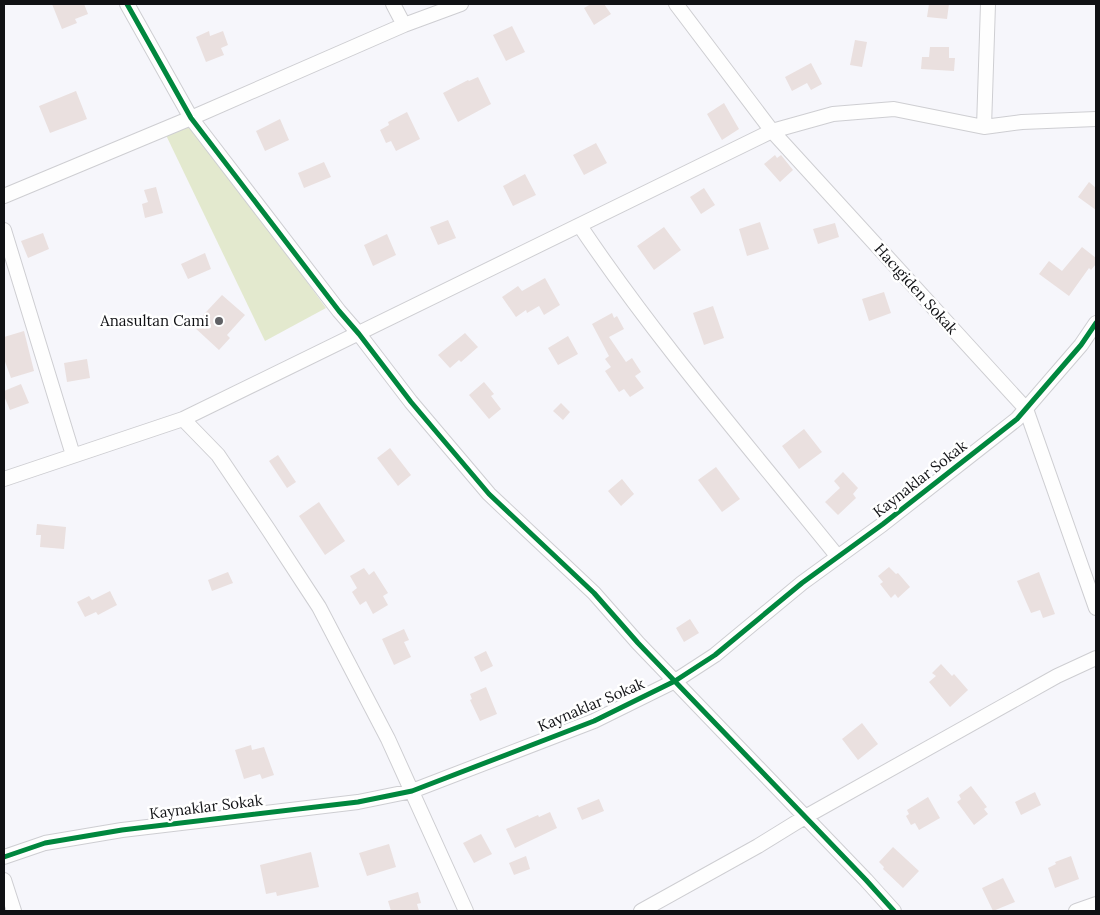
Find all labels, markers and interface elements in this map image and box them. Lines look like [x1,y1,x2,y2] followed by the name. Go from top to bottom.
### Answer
[871,239,962,338] street label: Hacıgiden Sokak
[99,311,209,330] place label: Anasultan Cami
[213,315,225,327] marker: Anasultan Cami
[869,436,970,521] street label: Kaynaklar Sokak
[535,674,647,736] street label: Kaynaklar Sokak
[148,790,264,823] street label: Kaynaklar Sokak

